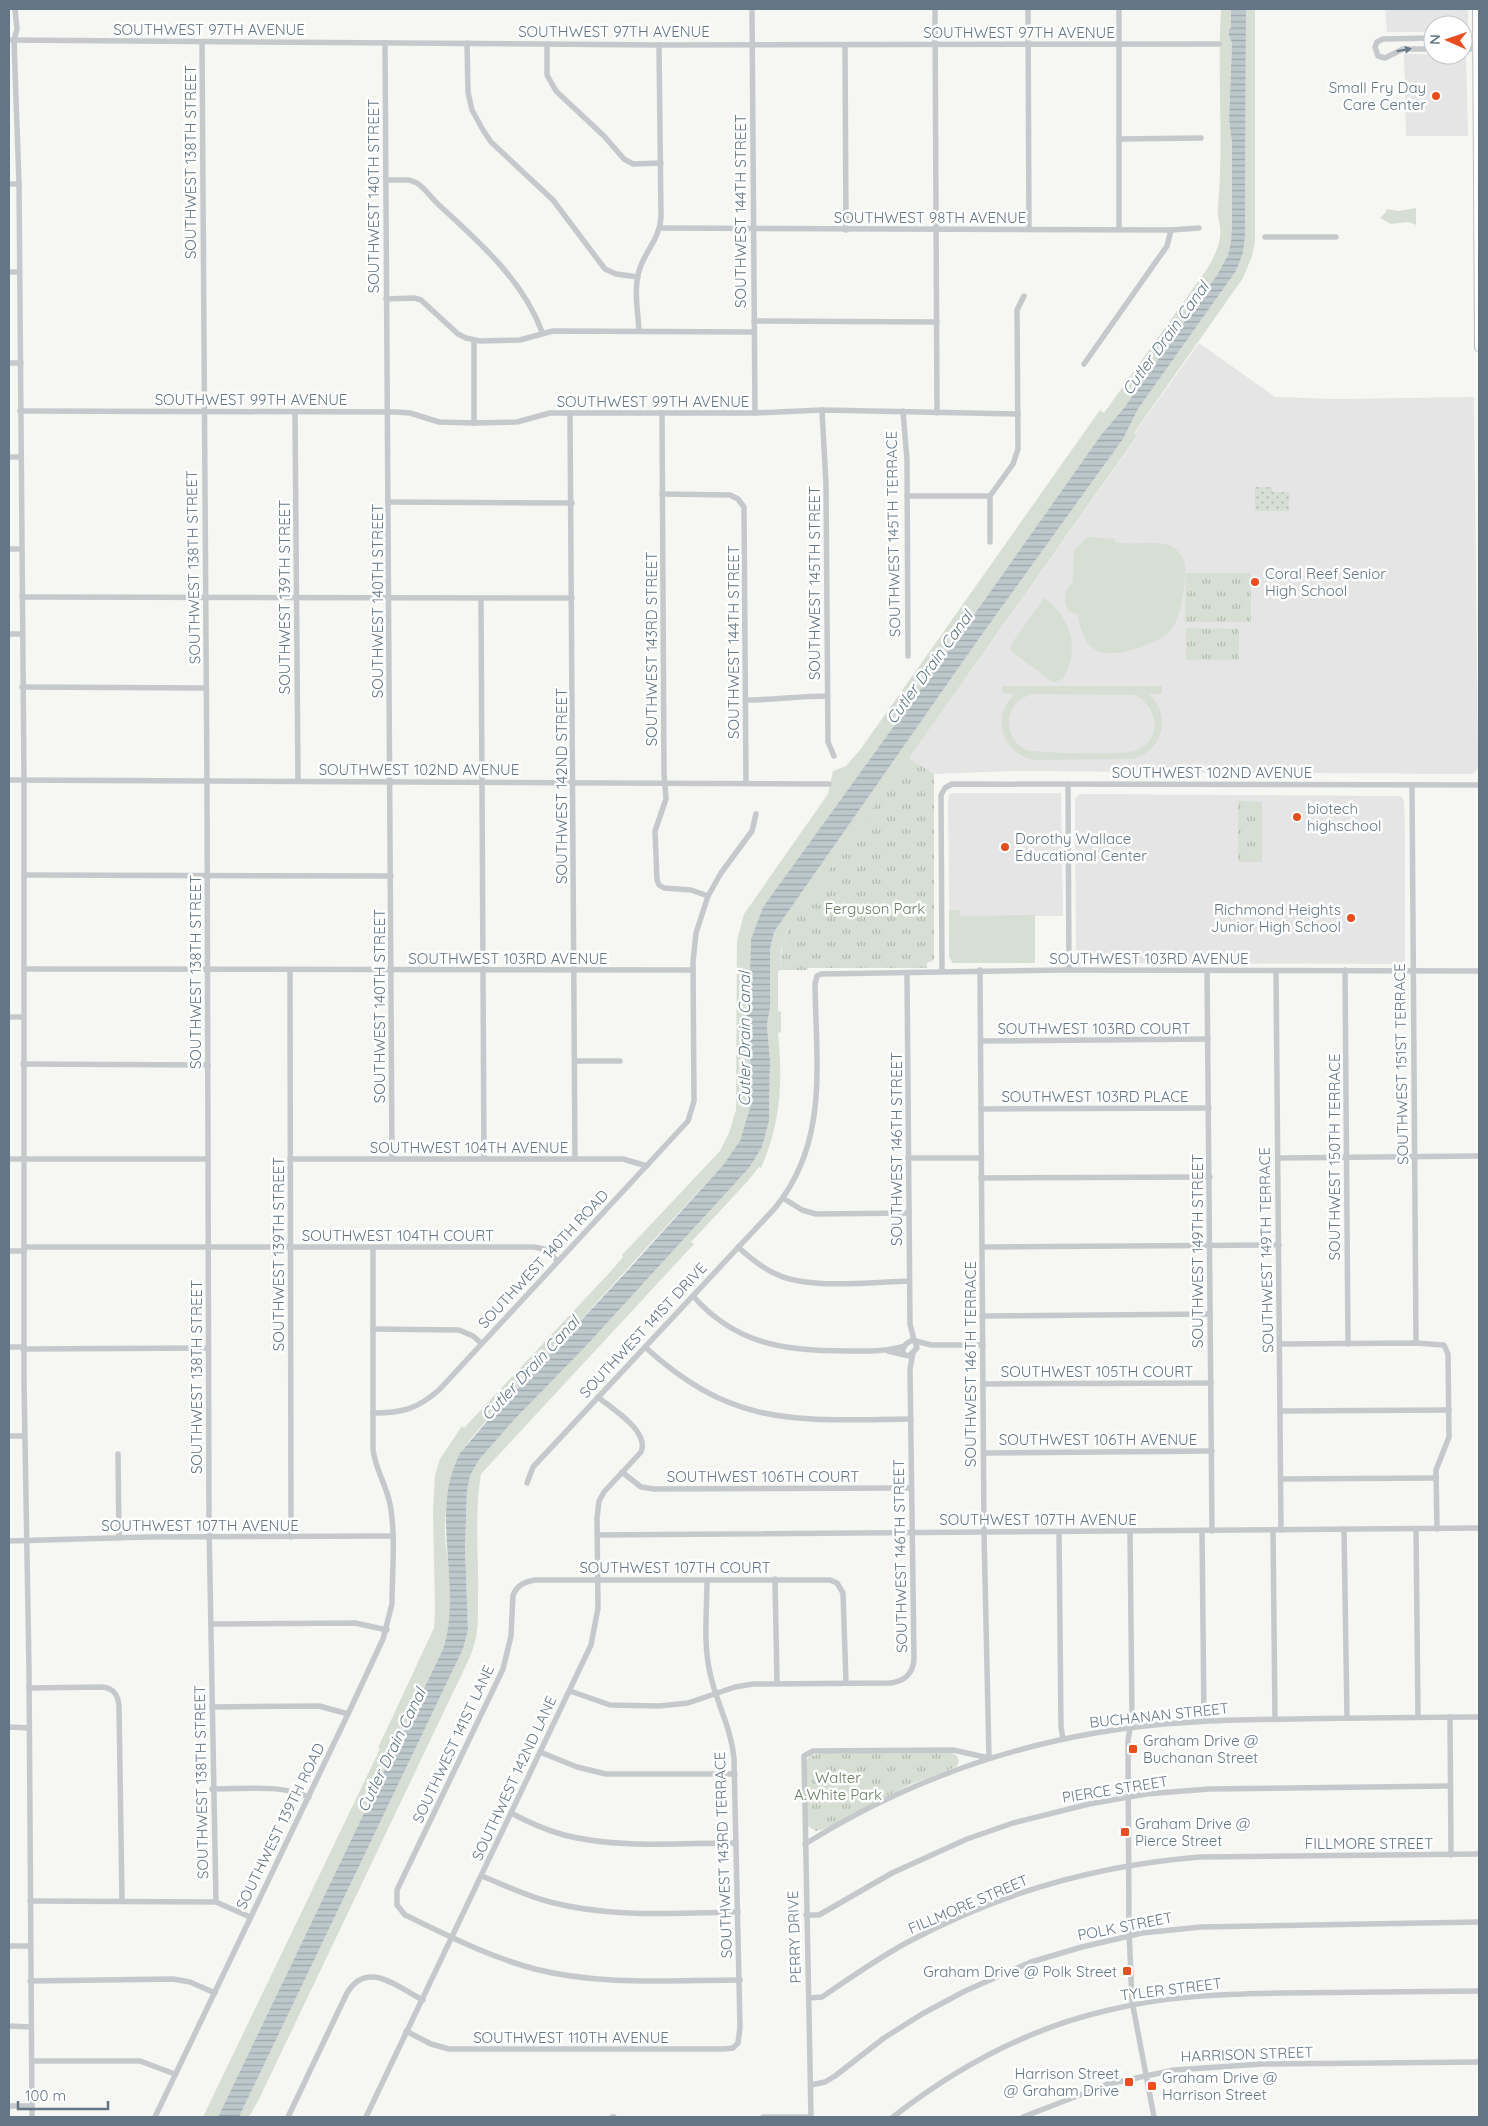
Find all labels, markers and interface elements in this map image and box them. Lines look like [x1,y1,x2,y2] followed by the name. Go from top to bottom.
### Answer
[1423,15,1473,65] north arrow
[113,20,305,39] street label: SOUTHWEST 97TH AVENUE
[518,22,710,41] street label: SOUTHWEST 97TH AVENUE
[923,23,1115,42] street label: SOUTHWEST 97TH AVENUE
[1426,34,1444,45] text: N
[1397,46,1413,54] one-way arrow
[181,65,200,259] street label: SOUTHWEST 138TH STREET
[1329,78,1426,114] place label: Small Fry Day Care Center
[1430,90,1442,102] marker: Small Fry Day Care Center
[364,99,383,293] street label: SOUTHWEST 140TH STREET
[731,114,750,308] street label: SOUTHWEST 144TH STREET
[834,208,1026,227] street label: SOUTHWEST 98TH AVENUE
[1117,276,1214,399] water label: Cutler Drain Canal
[155,390,347,409] street label: SOUTHWEST 99TH AVENUE
[557,392,749,411] street label: SOUTHWEST 99TH AVENUE
[882,431,904,637] street label: SOUTHWEST 145TH TERRACE
[182,470,204,664] street label: SOUTHWEST 138TH STREET
[805,486,824,680] street label: SOUTHWEST 145TH STREET
[275,500,294,694] street label: SOUTHWEST 139TH STREET
[368,504,387,698] street label: SOUTHWEST 140TH STREET
[724,545,743,739] street label: SOUTHWEST 144TH STREET
[642,552,661,746] street label: SOUTHWEST 143RD STREET
[1265,564,1386,600] place label: Coral Reef Senior High School
[1249,576,1261,588] marker: Coral Reef Senior High School
[881,605,978,728] water label: Cutler Drain Canal
[552,688,571,884] street label: SOUTHWEST 142ND STREET
[319,760,519,779] street label: SOUTHWEST 102ND AVENUE
[1112,763,1312,782] street label: SOUTHWEST 102ND AVENUE
[1307,799,1382,835] place label: biotech highschool
[1291,811,1303,823] marker: biotech highschool
[1015,829,1147,865] place label: Dorothy Wallace Educational Center
[999,841,1011,853] marker: Dorothy Wallace Educational Center
[186,875,205,1069] street label: SOUTHWEST 138TH STREET
[825,899,925,918] park label: Ferguson Park
[1211,900,1341,936] place label: Richmond Heights Junior High School
[370,909,389,1103] street label: SOUTHWEST 140TH STREET
[1345,912,1357,924] marker: Richmond Heights Junior High School
[408,949,608,968] street label: SOUTHWEST 103RD AVENUE
[1049,949,1249,968] street label: SOUTHWEST 103RD AVENUE
[1390,963,1412,1165] street label: SOUTHWEST 151ST TERRACE
[734,969,754,1107] water label: Cutler Drain Canal
[997,1019,1191,1038] street label: SOUTHWEST 103RD COURT
[887,1052,906,1246] street label: SOUTHWEST 146TH STREET
[1325,1053,1344,1261] street label: SOUTHWEST 150TH TERRACE
[1001,1087,1189,1106] street label: SOUTHWEST 103RD PLACE
[370,1138,568,1157] street label: SOUTHWEST 104TH AVENUE
[1255,1147,1277,1353] street label: SOUTHWEST 149TH TERRACE
[1188,1154,1207,1348] street label: SOUTHWEST 149TH STREET
[269,1157,288,1351] street label: SOUTHWEST 139TH STREET
[474,1186,612,1332] street label: SOUTHWEST 140TH ROAD
[302,1226,494,1245] street label: SOUTHWEST 104TH COURT
[575,1258,711,1402] street label: SOUTHWEST 141ST DRIVE
[961,1261,980,1467] street label: SOUTHWEST 146TH TERRACE
[187,1280,206,1474] street label: SOUTHWEST 138TH STREET
[477,1310,585,1424] water label: Cutler Drain Canal
[1001,1362,1193,1381] street label: SOUTHWEST 105TH COURT
[999,1430,1197,1449] street label: SOUTHWEST 106TH AVENUE
[889,1459,911,1653] street label: SOUTHWEST 146TH STREET
[667,1467,859,1486] street label: SOUTHWEST 106TH COURT
[939,1510,1137,1529] street label: SOUTHWEST 107TH AVENUE
[101,1516,299,1535] street label: SOUTHWEST 107TH AVENUE
[579,1558,771,1577] street label: SOUTHWEST 107TH COURT
[408,1662,498,1826] street label: SOUTHWEST 141ST LANE
[352,1683,431,1815] water label: Cutler Drain Canal
[190,1685,212,1879] street label: SOUTHWEST 138TH STREET
[467,1693,561,1863] street label: SOUTHWEST 142ND LANE
[1088,1698,1230,1732] street label: BUCHANAN STREET
[1143,1731,1258,1767] place label: Graham Drive @ Buchanan Street
[231,1740,329,1912] street label: SOUTHWEST 139TH ROAD
[1127,1743,1139,1755] marker: Graham Drive @ Buchanan Street
[710,1751,736,1959] street label: SOUTHWEST 143RD TERRACE
[794,1768,882,1804] park label: Walter A.White Park
[1061,1771,1169,1807] street label: PIERCE STREET
[1135,1814,1250,1850] place label: Graham Drive @ Pierce Street
[1119,1826,1131,1838] marker: Graham Drive @ Pierce Street
[1305,1834,1433,1853] street label: FILLMORE STREET
[905,1870,1031,1938] street label: FILLMORE STREET
[783,1890,805,1984] street label: PERRY DRIVE
[1076,1907,1174,1945] street label: POLK STREET
[923,1962,1117,1981] place label: Graham Drive @ Polk Street
[1121,1965,1133,1977] marker: Graham Drive @ Polk Street
[1119,1973,1223,2005] street label: TYLER STREET
[473,2028,669,2047] street label: SOUTHWEST 110TH AVENUE
[1180,2042,1314,2066] street label: HARRISON STREET
[1004,2064,1119,2100] place label: Harrison Street @ Graham Drive
[1162,2068,1277,2104] place label: Graham Drive @ Harrison Street
[1123,2076,1135,2088] marker: Harrison Street @ Graham Drive
[18,2078,108,2110] scale bar
[1146,2080,1158,2092] marker: Graham Drive @ Harrison Street
[25,2086,66,2105] text: 100 m

